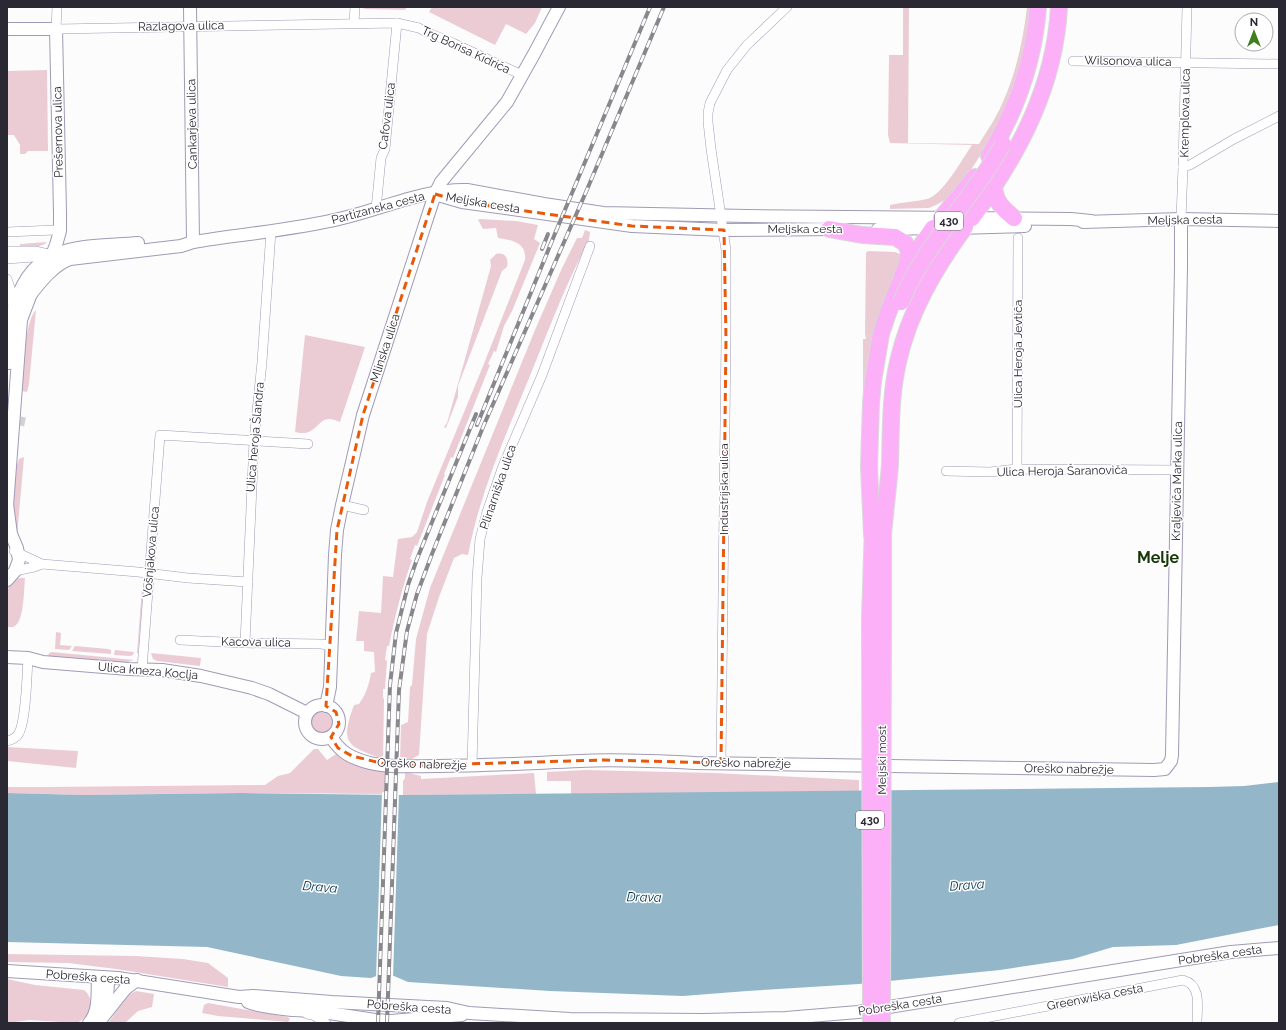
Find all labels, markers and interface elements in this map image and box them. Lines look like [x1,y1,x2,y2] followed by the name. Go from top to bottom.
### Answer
[1234,12,1274,52] north arrow
[1250,16,1258,29] text: N
[138,18,224,34] street label: Razlagova ulica
[420,23,512,77] street label: Trg Borisa Kidriča
[1084,53,1172,69] street label: Wilsonova ulica
[1177,68,1193,158] street label: Kremplova ulica
[184,79,200,169] street label: Cankarjeva ulica
[376,82,398,150] street label: Cafova ulica
[50,86,66,178] street label: Prešernova ulica
[330,189,426,227] street label: Partizanska cesta
[445,190,521,216] street label: Meljska cesta
[935,212,963,230] road number: 430
[1147,212,1223,228] street label: Meljska cesta
[767,222,843,236] street label: Meljska cesta
[1011,300,1025,408] street label: Ulica Heroja Jevtiča
[367,312,403,384] street label: Mlinska ulica
[243,381,267,493] street label: Ulica heroja Šlandra
[1169,421,1185,541] street label: Kraljeviča Marka ulica
[477,443,519,531] street label: Plinarniška ulica
[717,443,731,535] street label: Industrijska ulica
[996,463,1128,479] street label: Ulica Heroja Šaranoviča
[140,506,162,598] street label: Vošnjakova ulica
[1137,548,1179,567] district label: Melje
[221,634,291,650] street label: Kacova ulica
[97,660,199,682] street label: Ulica kneza Koclja
[875,725,889,795] street label: Meljski most
[377,755,467,773] street label: Oreško nabrežje
[701,755,791,771] street label: Oreško nabrežje
[1024,761,1114,777] street label: Oreško nabrežje
[856,811,884,829] road number: 430
[949,876,985,894] water label: Drava
[302,878,338,896] water label: Drava
[626,889,662,905] water label: Drava
[1177,942,1263,968] street label: Pobreška cesta
[45,967,131,987] street label: Pobreška cesta
[1046,981,1144,1013] street label: Greenwiška cesta
[857,991,943,1019] street label: Pobreška cesta
[366,997,452,1017] street label: Pobreška cesta

